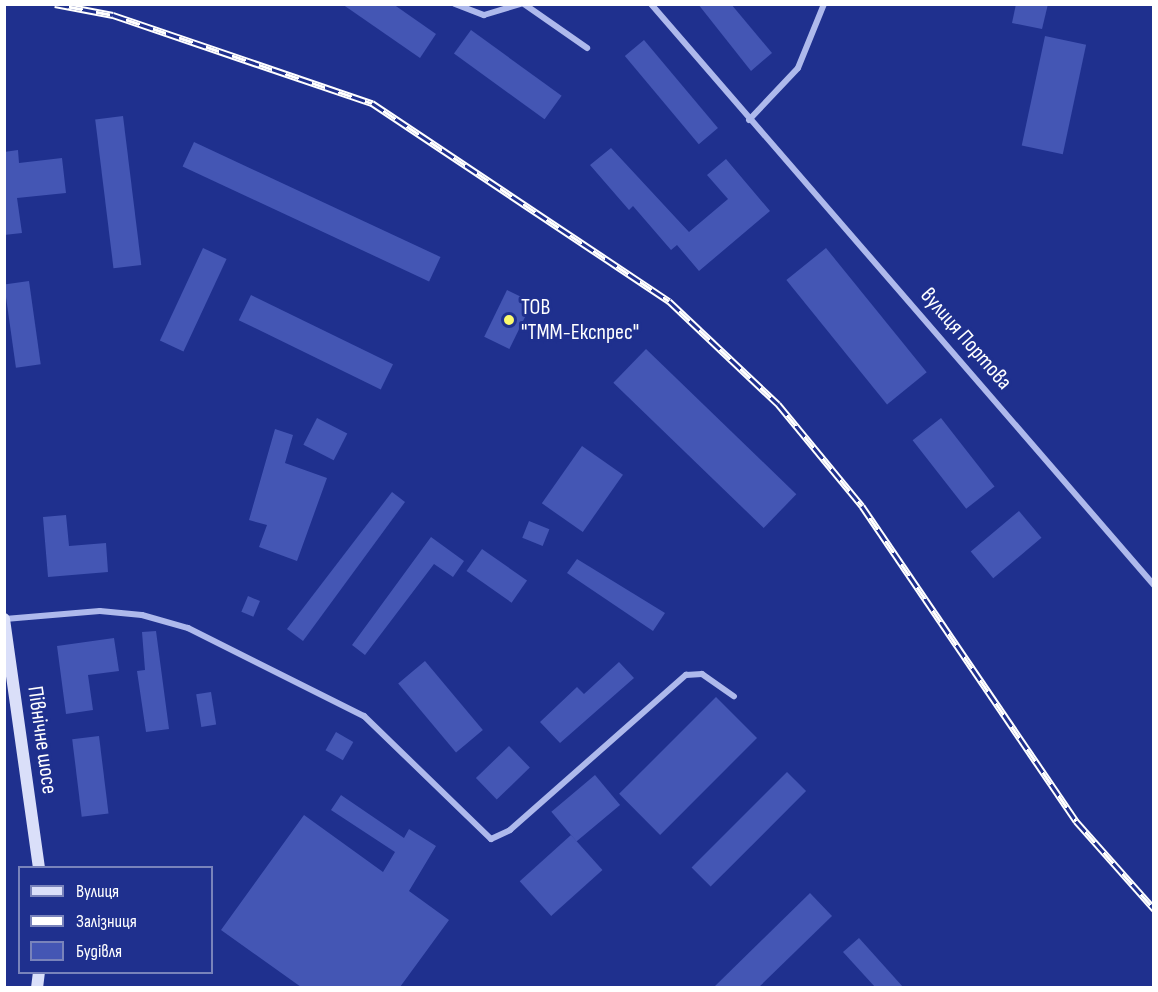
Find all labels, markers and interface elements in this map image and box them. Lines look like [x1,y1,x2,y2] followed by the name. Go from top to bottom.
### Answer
[915,283,1017,395] street label: вулиця Портова
[521,294,639,346] place label: ТОВ "ТММ-Експрес"
[502,313,516,327] marker: ТОВ "ТММ-Експрес"
[21,684,63,796] street label: Північне шосе
[18,866,213,974] legend
[76,881,119,902] text: Вулиця
[76,911,137,932] text: Залізниця
[76,941,122,962] text: Будівля

